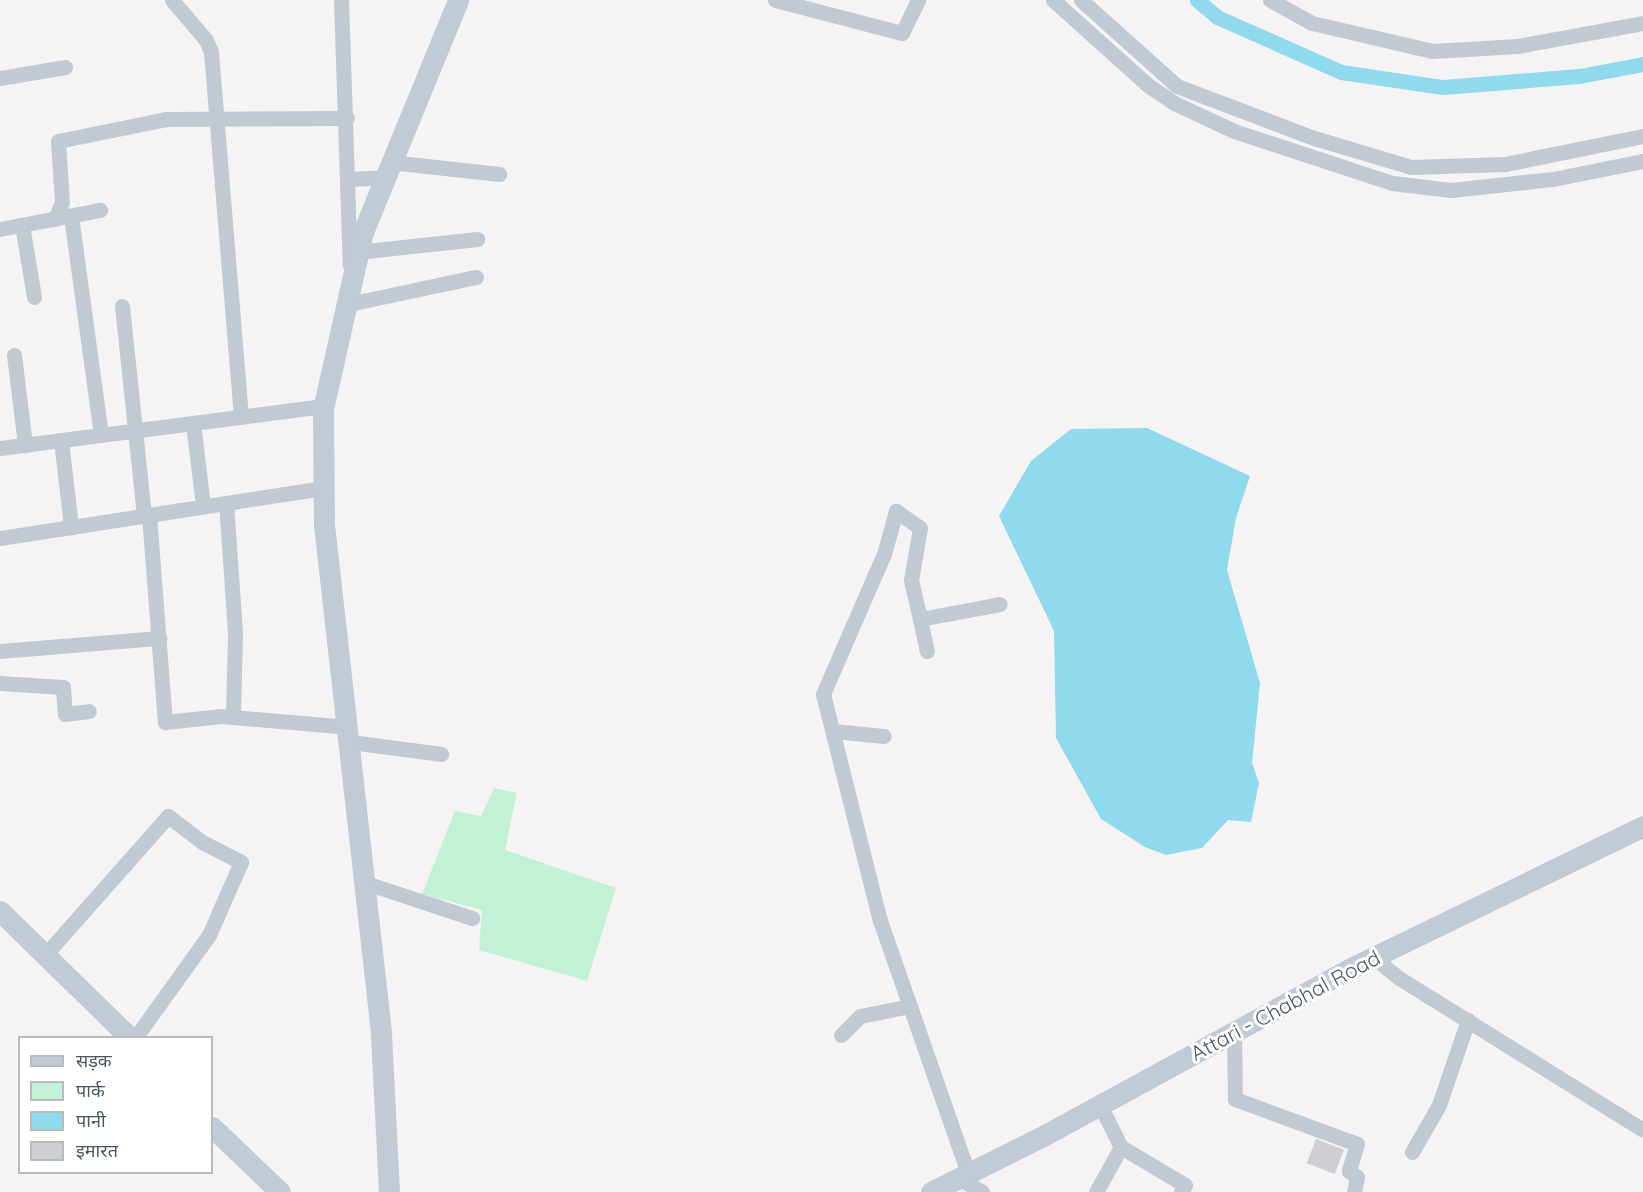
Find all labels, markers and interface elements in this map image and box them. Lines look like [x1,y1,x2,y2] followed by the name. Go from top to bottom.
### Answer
[1186,944,1384,1066] street label: Attari - Chabhal Road
[18,1036,213,1174] legend
[76,1049,112,1072] text: सड़क
[76,1079,105,1102] text: पार्क
[76,1109,106,1132] text: पानी
[76,1139,118,1162] text: इमारत

